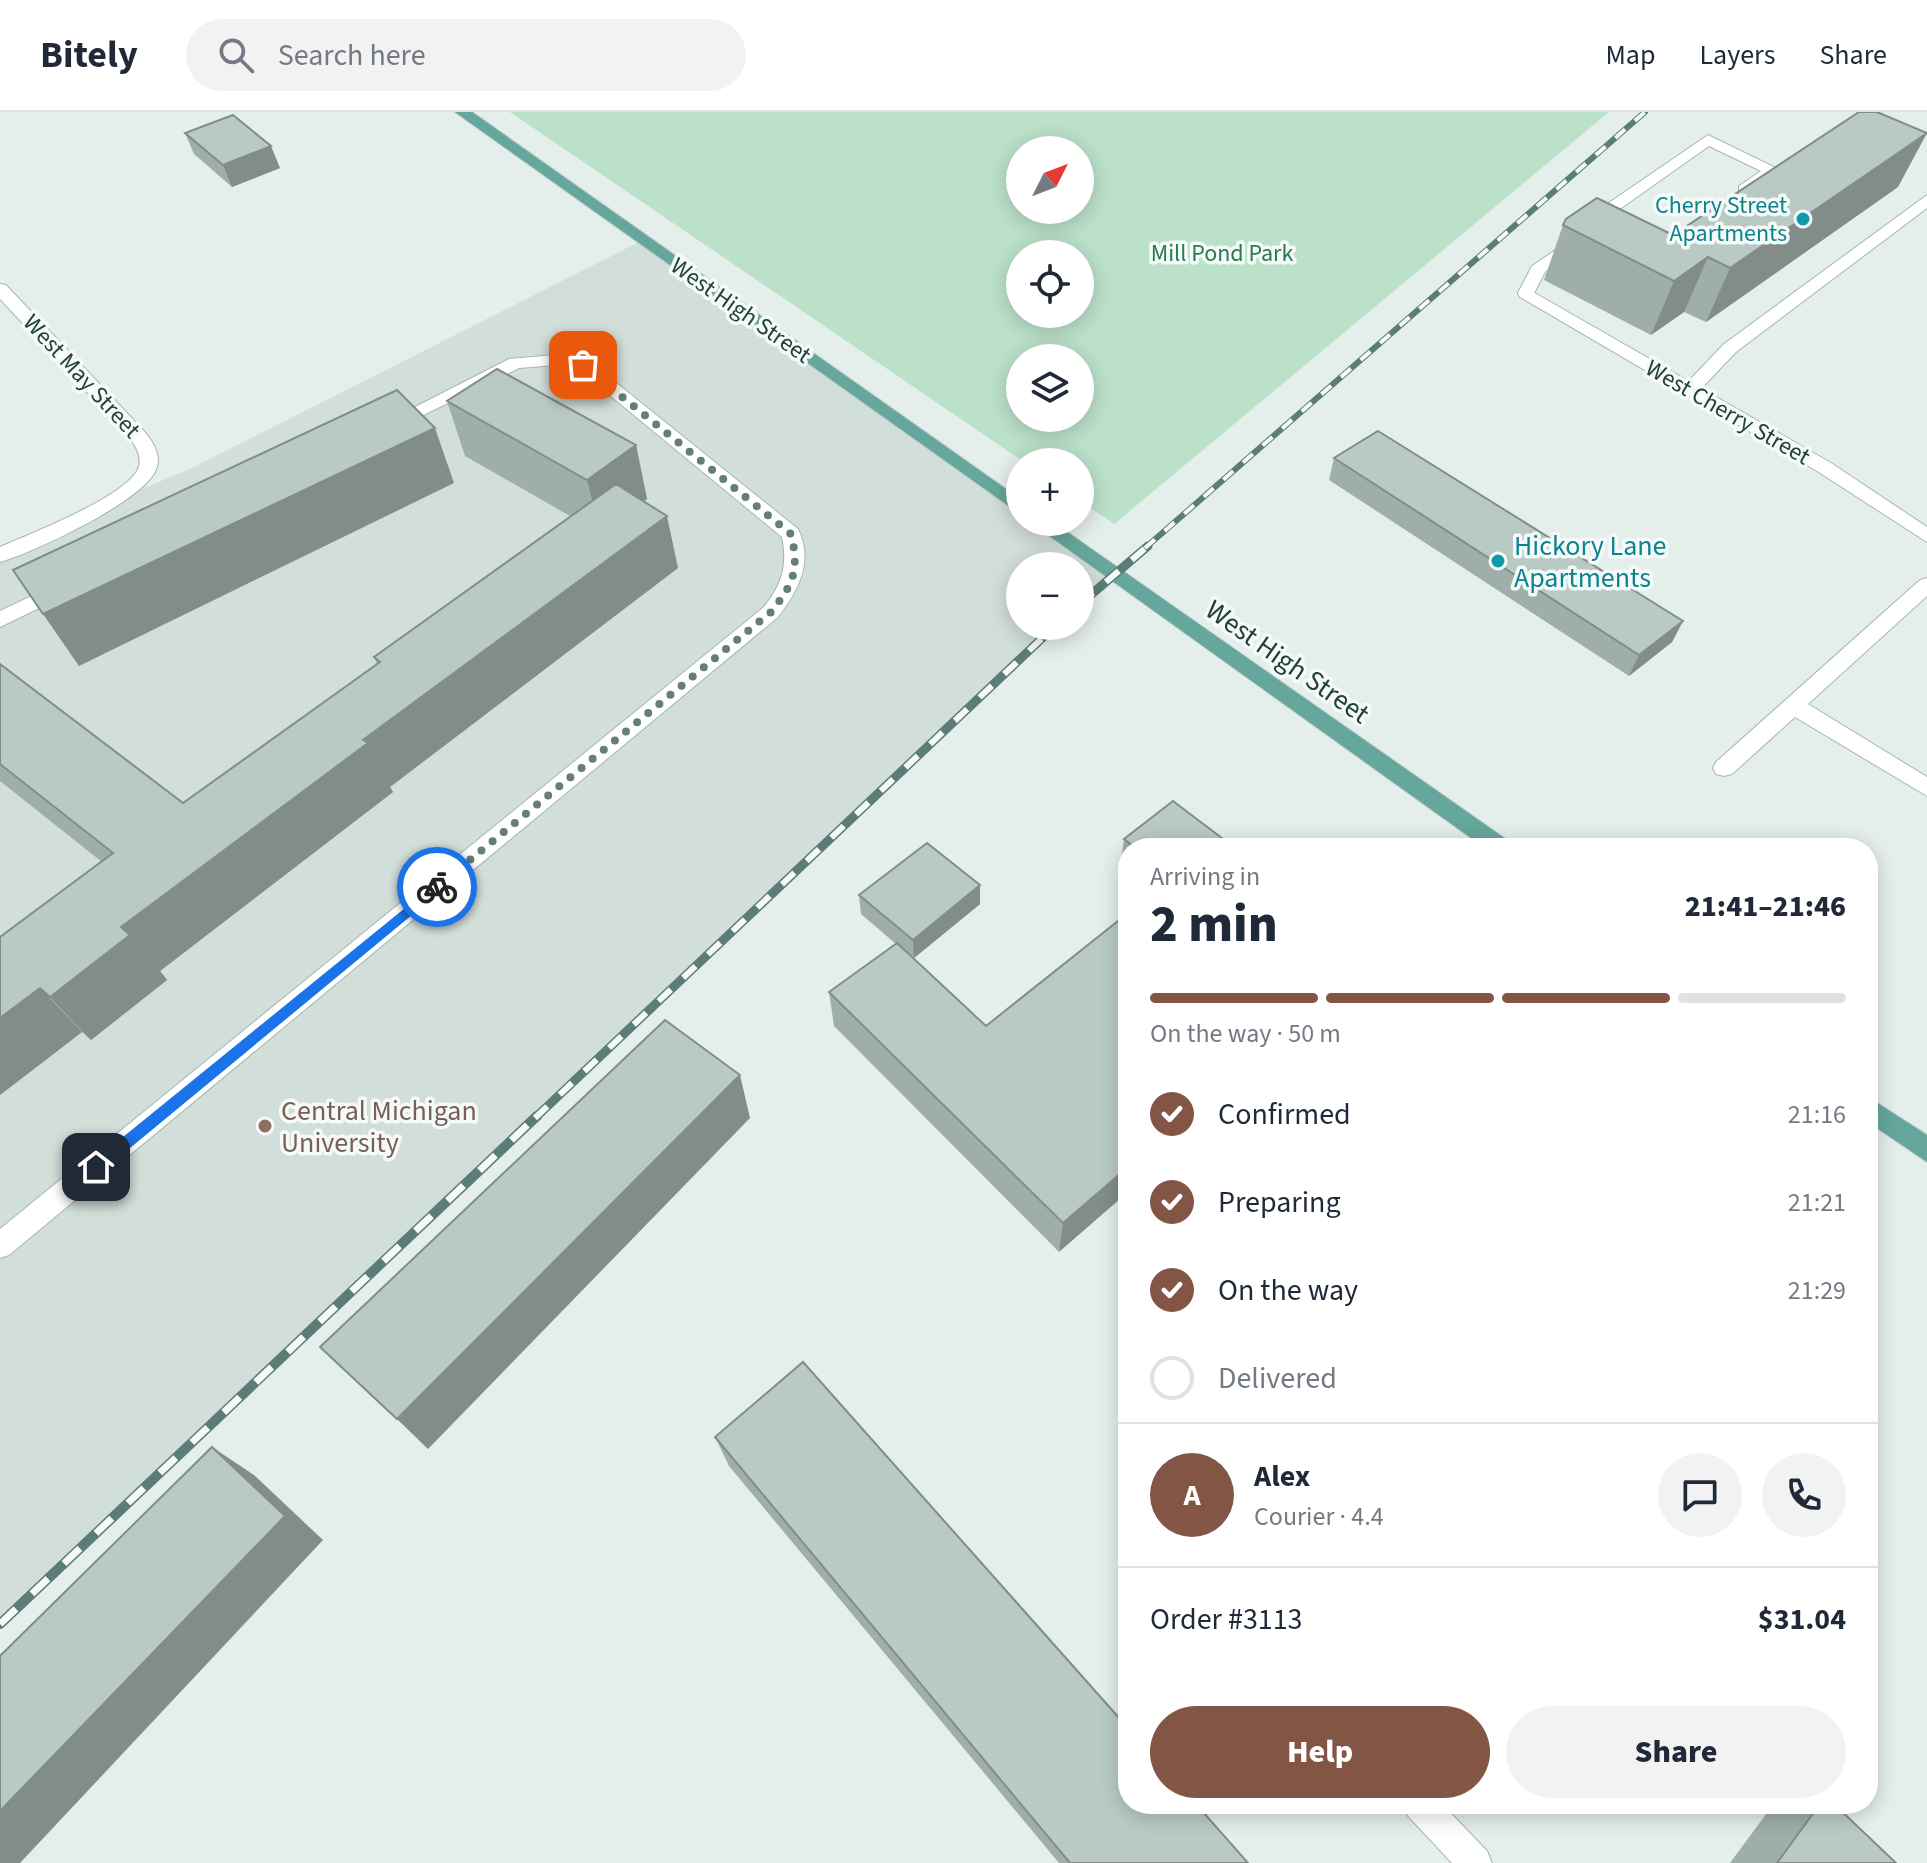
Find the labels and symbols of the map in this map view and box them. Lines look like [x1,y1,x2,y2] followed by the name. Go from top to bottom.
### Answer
[1006,136,1094,224] north arrow
[1655,188,1787,251] place label: Cherry Street Apartments
[1794,210,1812,228] marker: Cherry Street Apartments
[1151,236,1293,271] park label: Mill Pond Park
[663,249,818,372] street label: West High Street
[15,306,149,446] street label: West May Street
[549,331,617,399] pin
[1639,351,1817,474] street label: West Cherry Street
[1514,526,1666,598] place label: Hickory Lane Apartments
[1489,552,1507,570] marker: Hickory Lane Apartments
[1197,590,1378,734] street label: West High Street
[397,847,477,927] courier
[281,1091,477,1163] place label: Central Michigan University
[256,1117,274,1135] marker: Central Michigan University
[62,1133,130,1201] pin

